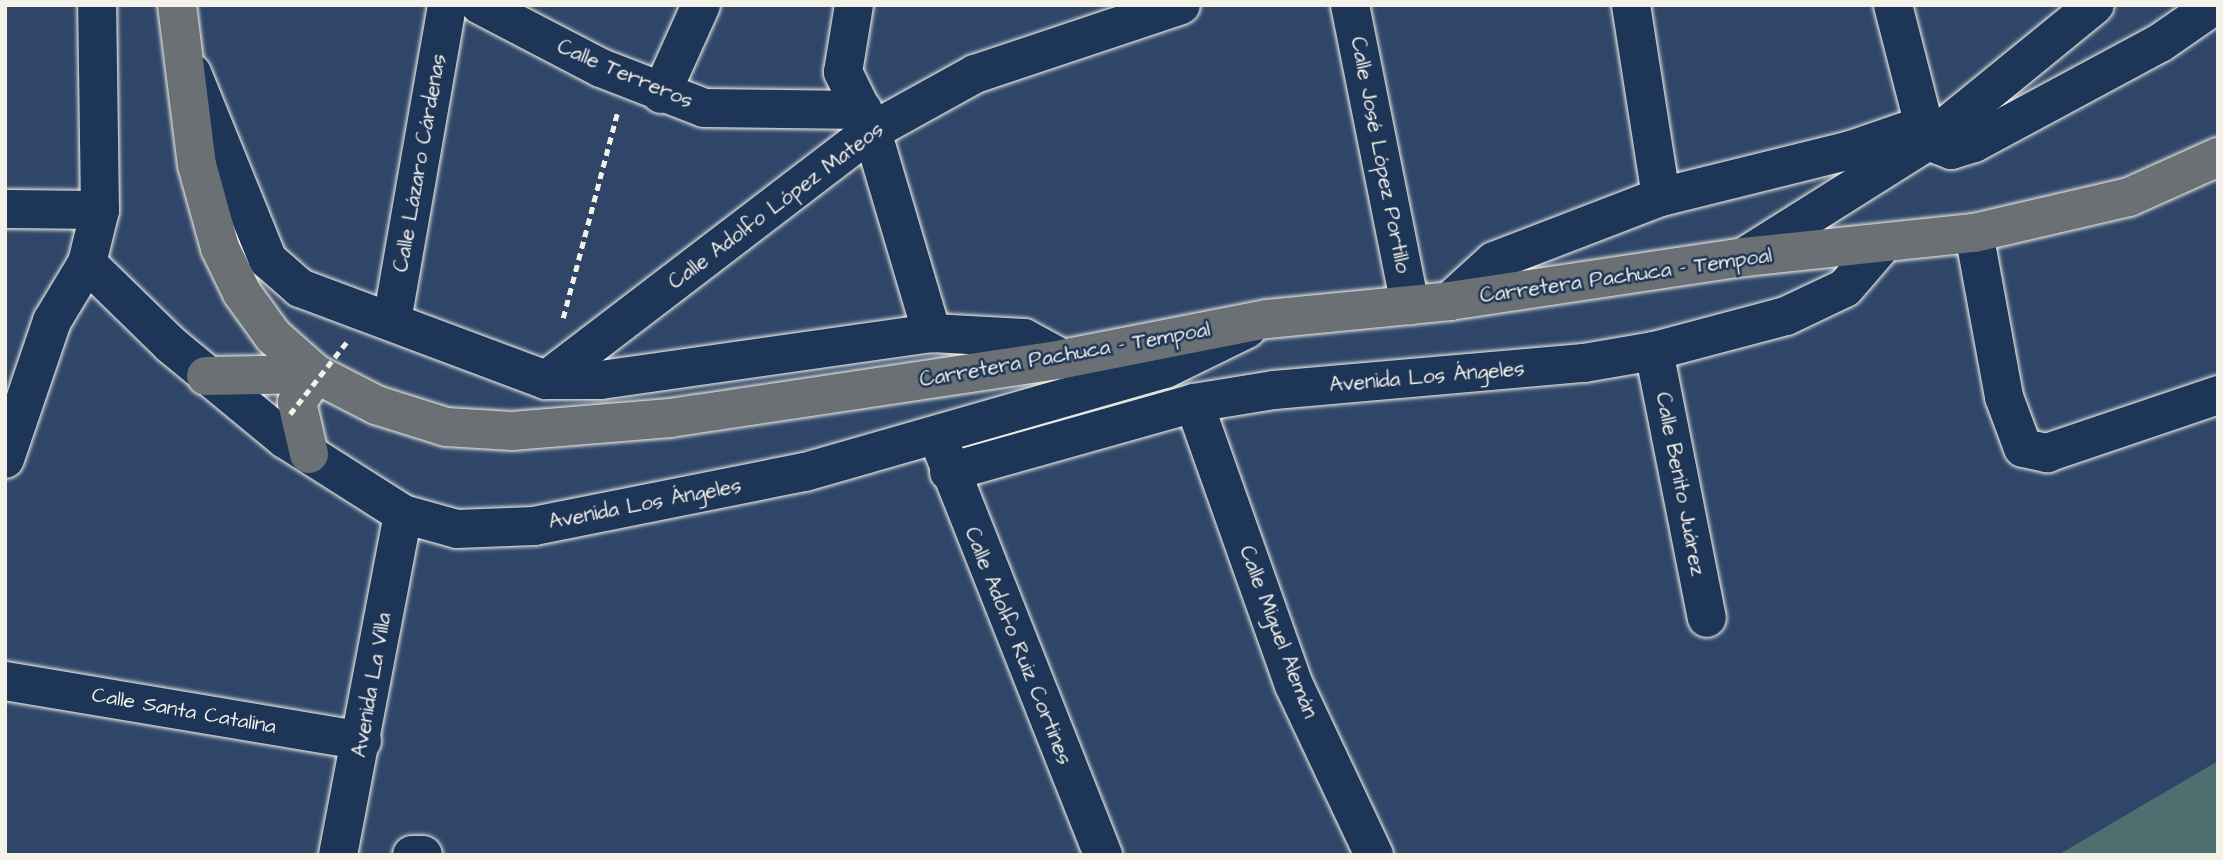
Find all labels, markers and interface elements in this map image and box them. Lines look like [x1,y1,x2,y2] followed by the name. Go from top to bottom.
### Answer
[553,34,697,114] street label: Calle Terreros
[1345,35,1415,275] street label: Calle José López Portillo
[388,52,452,274] street label: Calle Lázaro Cárdenas
[664,117,888,295] street label: Calle Adolfo López Mateos
[1478,243,1774,309] street label: Carretera Pachuca - Tempoal
[918,317,1212,393] street label: Carretera Pachuca - Tempoal
[1328,356,1526,398] street label: Avenida Los Ángeles
[1650,390,1710,578] street label: Calle Benito Juárez
[546,473,744,535] street label: Avenida Los Ángeles
[959,524,1077,768] street label: Calle Adolfo Ruiz Cortines
[1234,542,1322,722] street label: Calle Miguel Alemán
[347,611,397,759] street label: Avenida La Villa
[90,682,278,740] street label: Calle Santa Catalina

